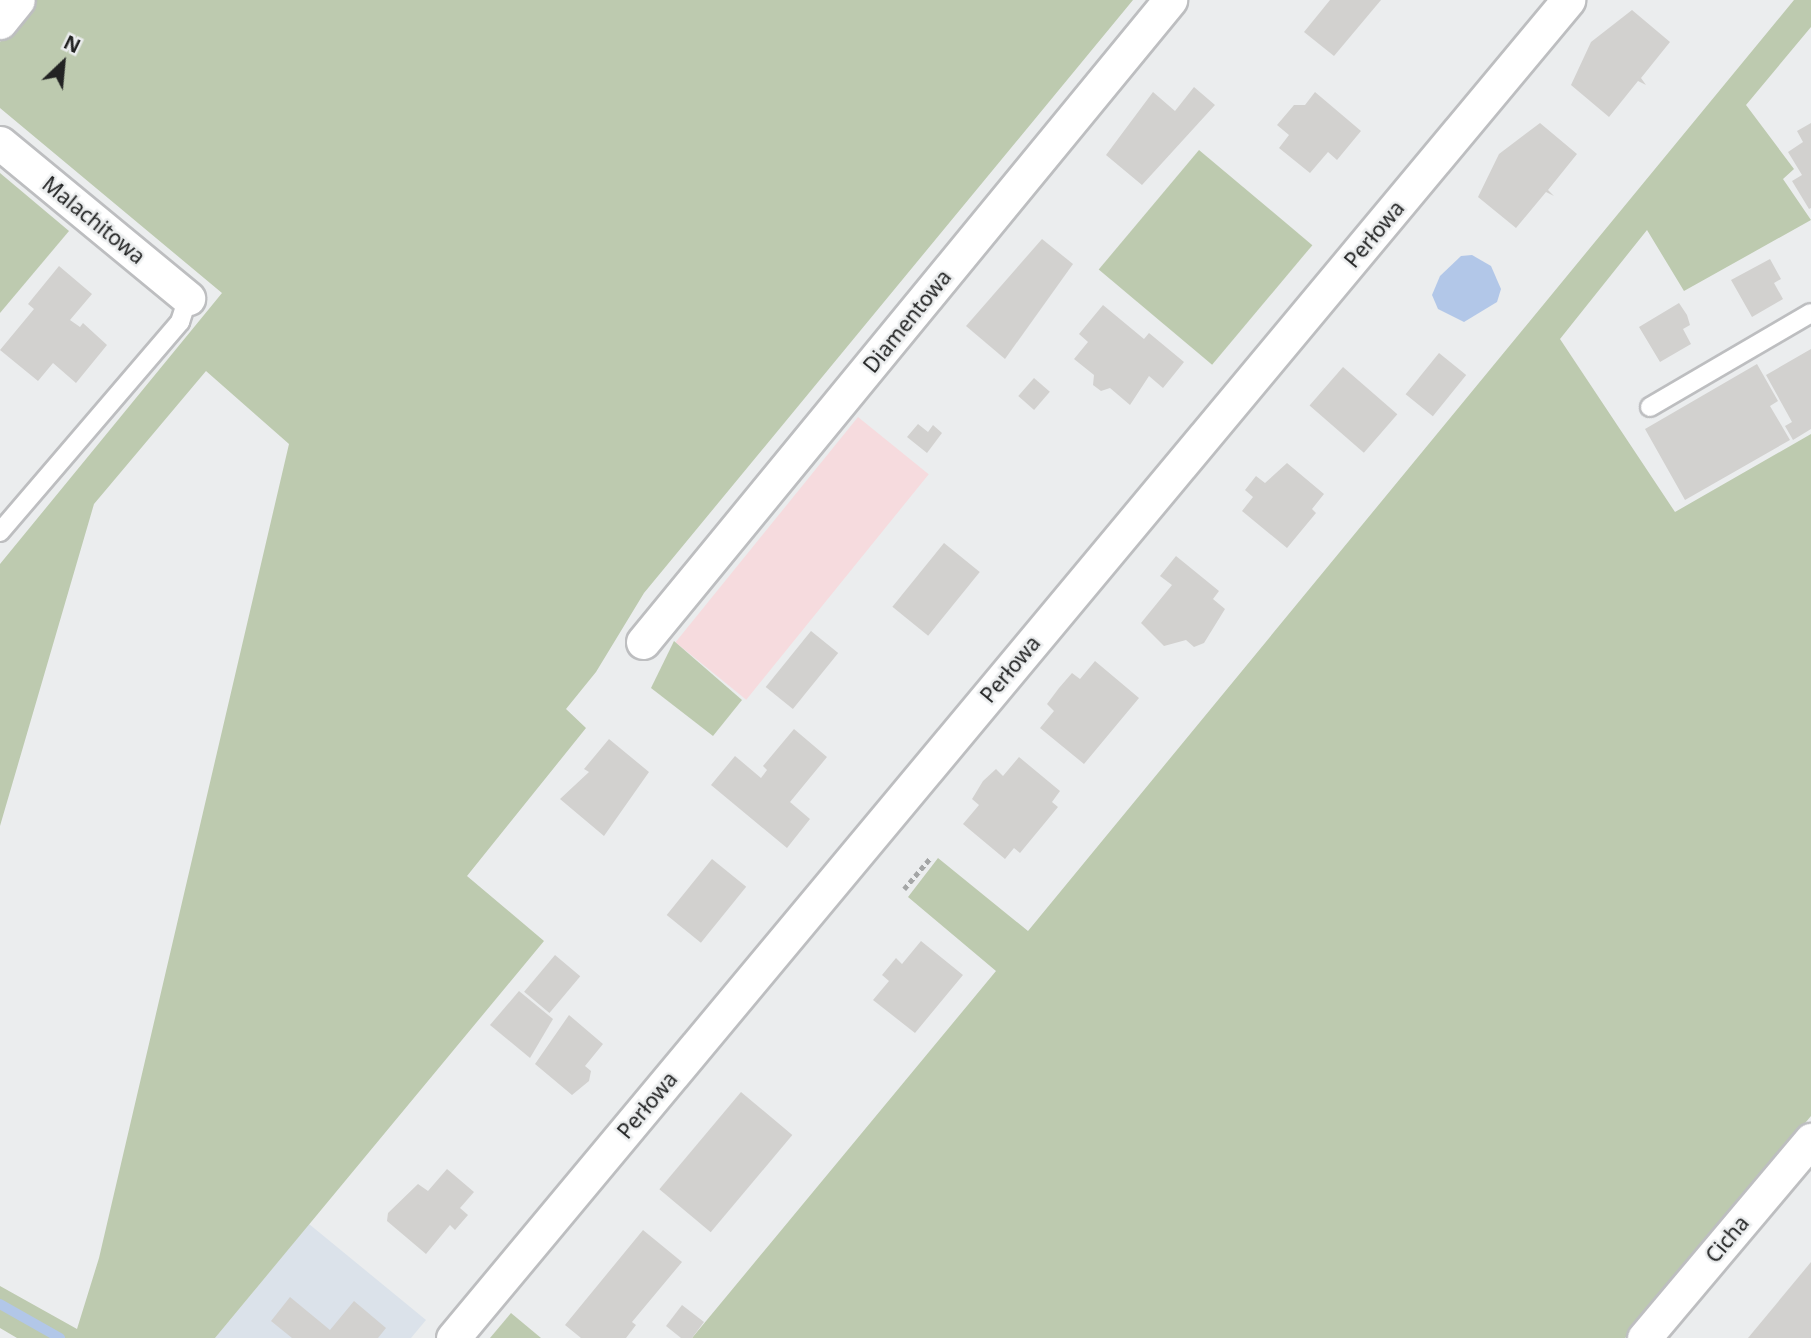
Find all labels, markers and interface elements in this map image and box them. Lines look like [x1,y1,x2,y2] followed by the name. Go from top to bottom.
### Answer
[28,28,98,98] north arrow
[60,29,85,59] text: N
[38,171,150,269] street label: Malachitowa
[1339,196,1409,272] street label: Perłowa
[858,264,956,378] street label: Diamentowa
[975,631,1045,707] street label: Perłowa
[612,1067,682,1143] street label: Perłowa
[1700,1210,1754,1268] street label: Cicha

